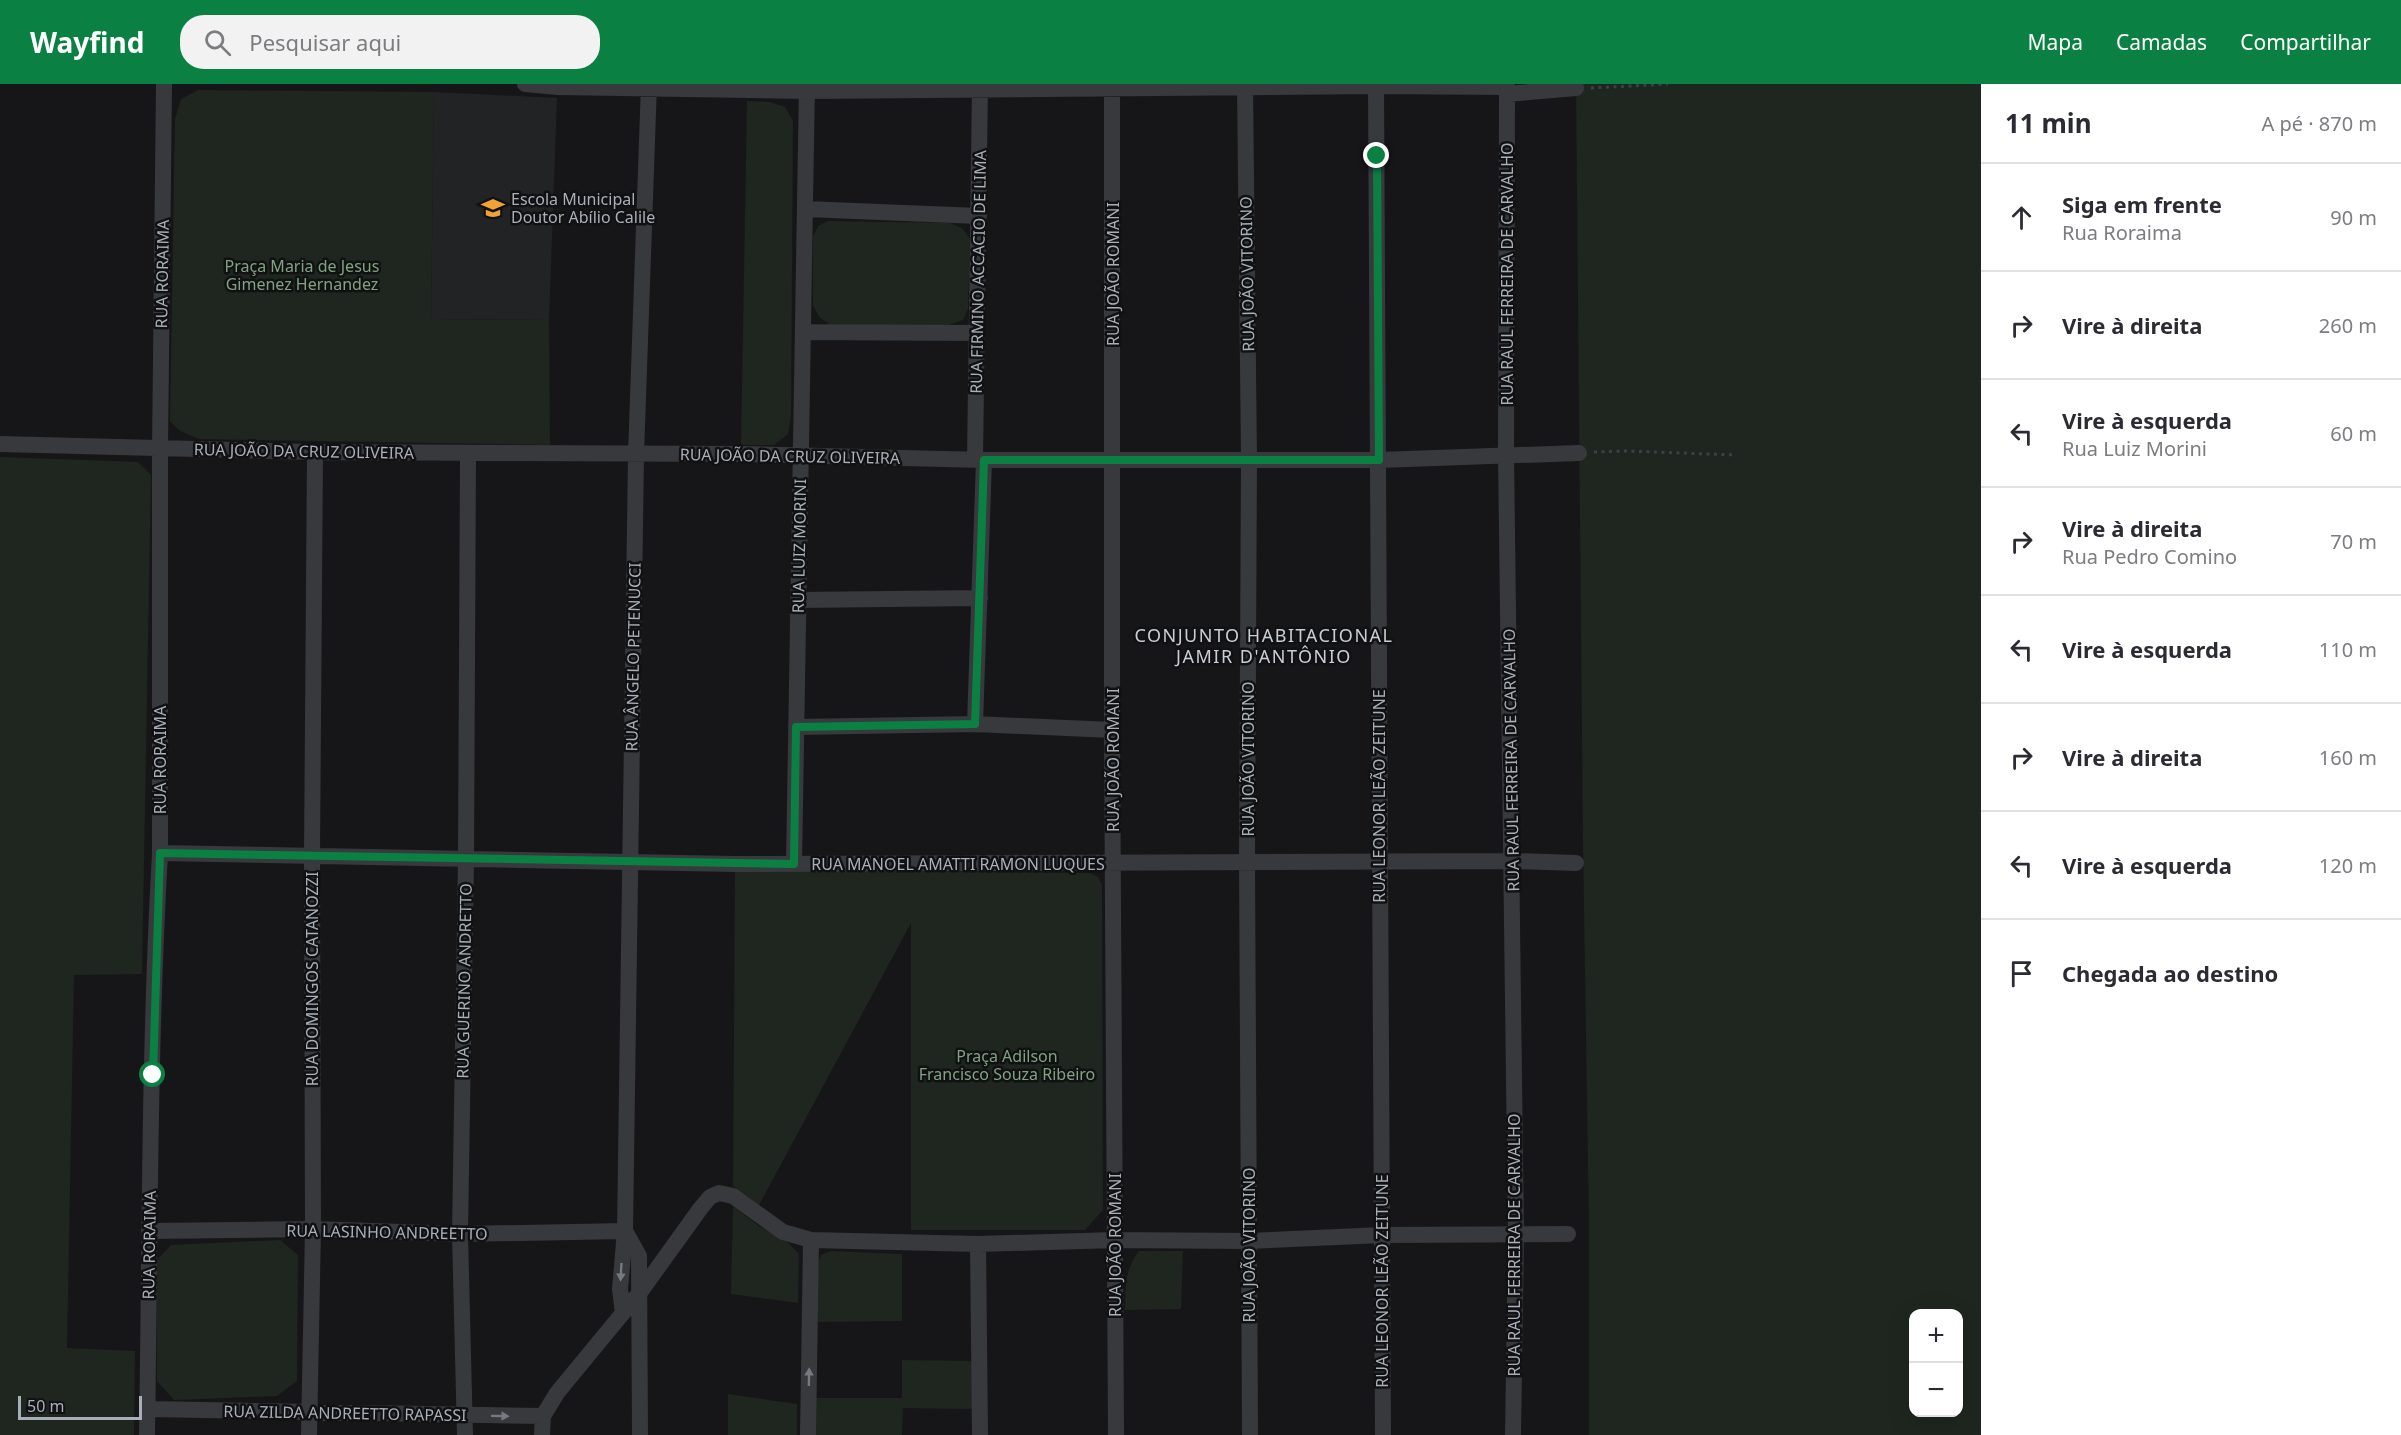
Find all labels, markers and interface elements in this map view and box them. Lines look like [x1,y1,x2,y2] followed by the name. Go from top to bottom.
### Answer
[180,15,600,69] search box
[30,23,144,61] text: Wayfind
[201,26,234,59] icon: search
[249,27,401,57] text: Pesquisar aqui
[2027,28,2083,56] text: Mapa
[2116,28,2207,56] text: Camadas
[2240,28,2371,56] text: Compartilhar
[2005,105,2092,141] text: 11 min
[2261,110,2377,137] text: A pé · 870 m
[1363,142,1389,168] route end
[1496,143,1518,406] street label: RUA RAUL FERREIRA DE CARVALHO
[965,149,991,394] street label: RUA FIRMINO ACCACIO DE LIMA
[511,188,655,228] place label: Escola Municipal Doutor Abílio Calile
[2062,189,2222,219] text: Siga em frente
[480,195,506,221] school or university icon: Escola Municipal Doutor Abílio Calile
[1235,196,1259,352] street label: RUA JOÃO VITORINO
[2005,201,2038,234] icon: ahead
[1102,202,1124,346] street label: RUA JOÃO ROMANI
[2330,204,2377,231] text: 90 m
[150,219,174,329] street label: RUA RORAIMA
[2062,219,2182,246] text: Rua Roraima
[225,255,379,295] park label: Praça Maria de Jesus Gimenez Hernandez
[2005,309,2038,342] icon: right
[2062,310,2202,340] text: Vire à direita
[2319,312,2377,339] text: 260 m
[2062,405,2232,435] text: Vire à esquerda
[2005,417,2038,450] icon: left
[2330,420,2377,447] text: 60 m
[2062,435,2207,462] text: Rua Luiz Morini
[194,438,415,464] street label: RUA JOÃO DA CRUZ OLIVEIRA
[680,443,901,469] street label: RUA JOÃO DA CRUZ OLIVEIRA
[787,479,811,613] street label: RUA LUIZ MORINI
[2062,513,2202,543] text: Vire à direita
[2005,525,2038,558] icon: right
[2330,528,2377,555] text: 70 m
[2062,543,2237,570] text: Rua Pedro Comino
[620,562,646,752] street label: RUA ÂNGELO PETENUCCI
[1134,623,1394,668] district label: CONJUNTO HABITACIONAL JAMIR D'ANTÔNIO
[1498,628,1524,892] street label: RUA RAUL FERREIRA DE CARVALHO
[2005,633,2038,666] icon: left
[2062,634,2232,664] text: Vire à esquerda
[2319,636,2377,663] text: 110 m
[1237,681,1259,837] street label: RUA JOÃO VITORINO
[1102,688,1124,832] street label: RUA JOÃO ROMANI
[1368,689,1390,903] street label: RUA LEONOR LEÃO ZEITUNE
[149,705,171,814] street label: RUA RORAIMA
[2005,741,2038,774] icon: right
[2062,742,2202,772] text: Vire à direita
[2319,744,2377,771] text: 160 m
[2005,849,2038,882] icon: left
[2062,850,2232,880] text: Vire à esquerda
[2319,852,2377,879] text: 120 m
[811,853,1105,875] street label: RUA MANOEL AMATTI RAMON LUQUES
[301,872,323,1086] street label: RUA DOMINGOS CATANOZZI
[451,883,477,1079] street label: RUA GUERINO ANDRETTO
[2005,957,2038,990] icon: arrive
[2062,958,2278,988] text: Chegada ao destino
[919,1045,1095,1085] park label: Praça Adilson Francisco Souza Ribeiro
[139,1061,165,1087] route start
[1503,1114,1525,1377] street label: RUA RAUL FERREIRA DE CARVALHO
[1238,1167,1260,1323] street label: RUA JOÃO VITORINO
[1104,1173,1126,1317] street label: RUA JOÃO ROMANI
[1371,1174,1393,1388] street label: RUA LEONOR LEÃO ZEITUNE
[137,1190,161,1300] street label: RUA RORAIMA
[286,1219,488,1245] street label: RUA LASINHO ANDREETTO
[616,1262,626,1281] one-way arrow
[1909,1309,1963,1417] map controls
[1909,1309,1963,1363] button: +
[1909,1363,1963,1417] button: −
[804,1367,813,1386] one-way arrow
[18,1393,142,1420] scale bar
[27,1395,64,1417] text: 50 m
[223,1400,467,1426] street label: RUA ZILDA ANDREETTO RAPASSI
[490,1411,509,1420] one-way arrow

